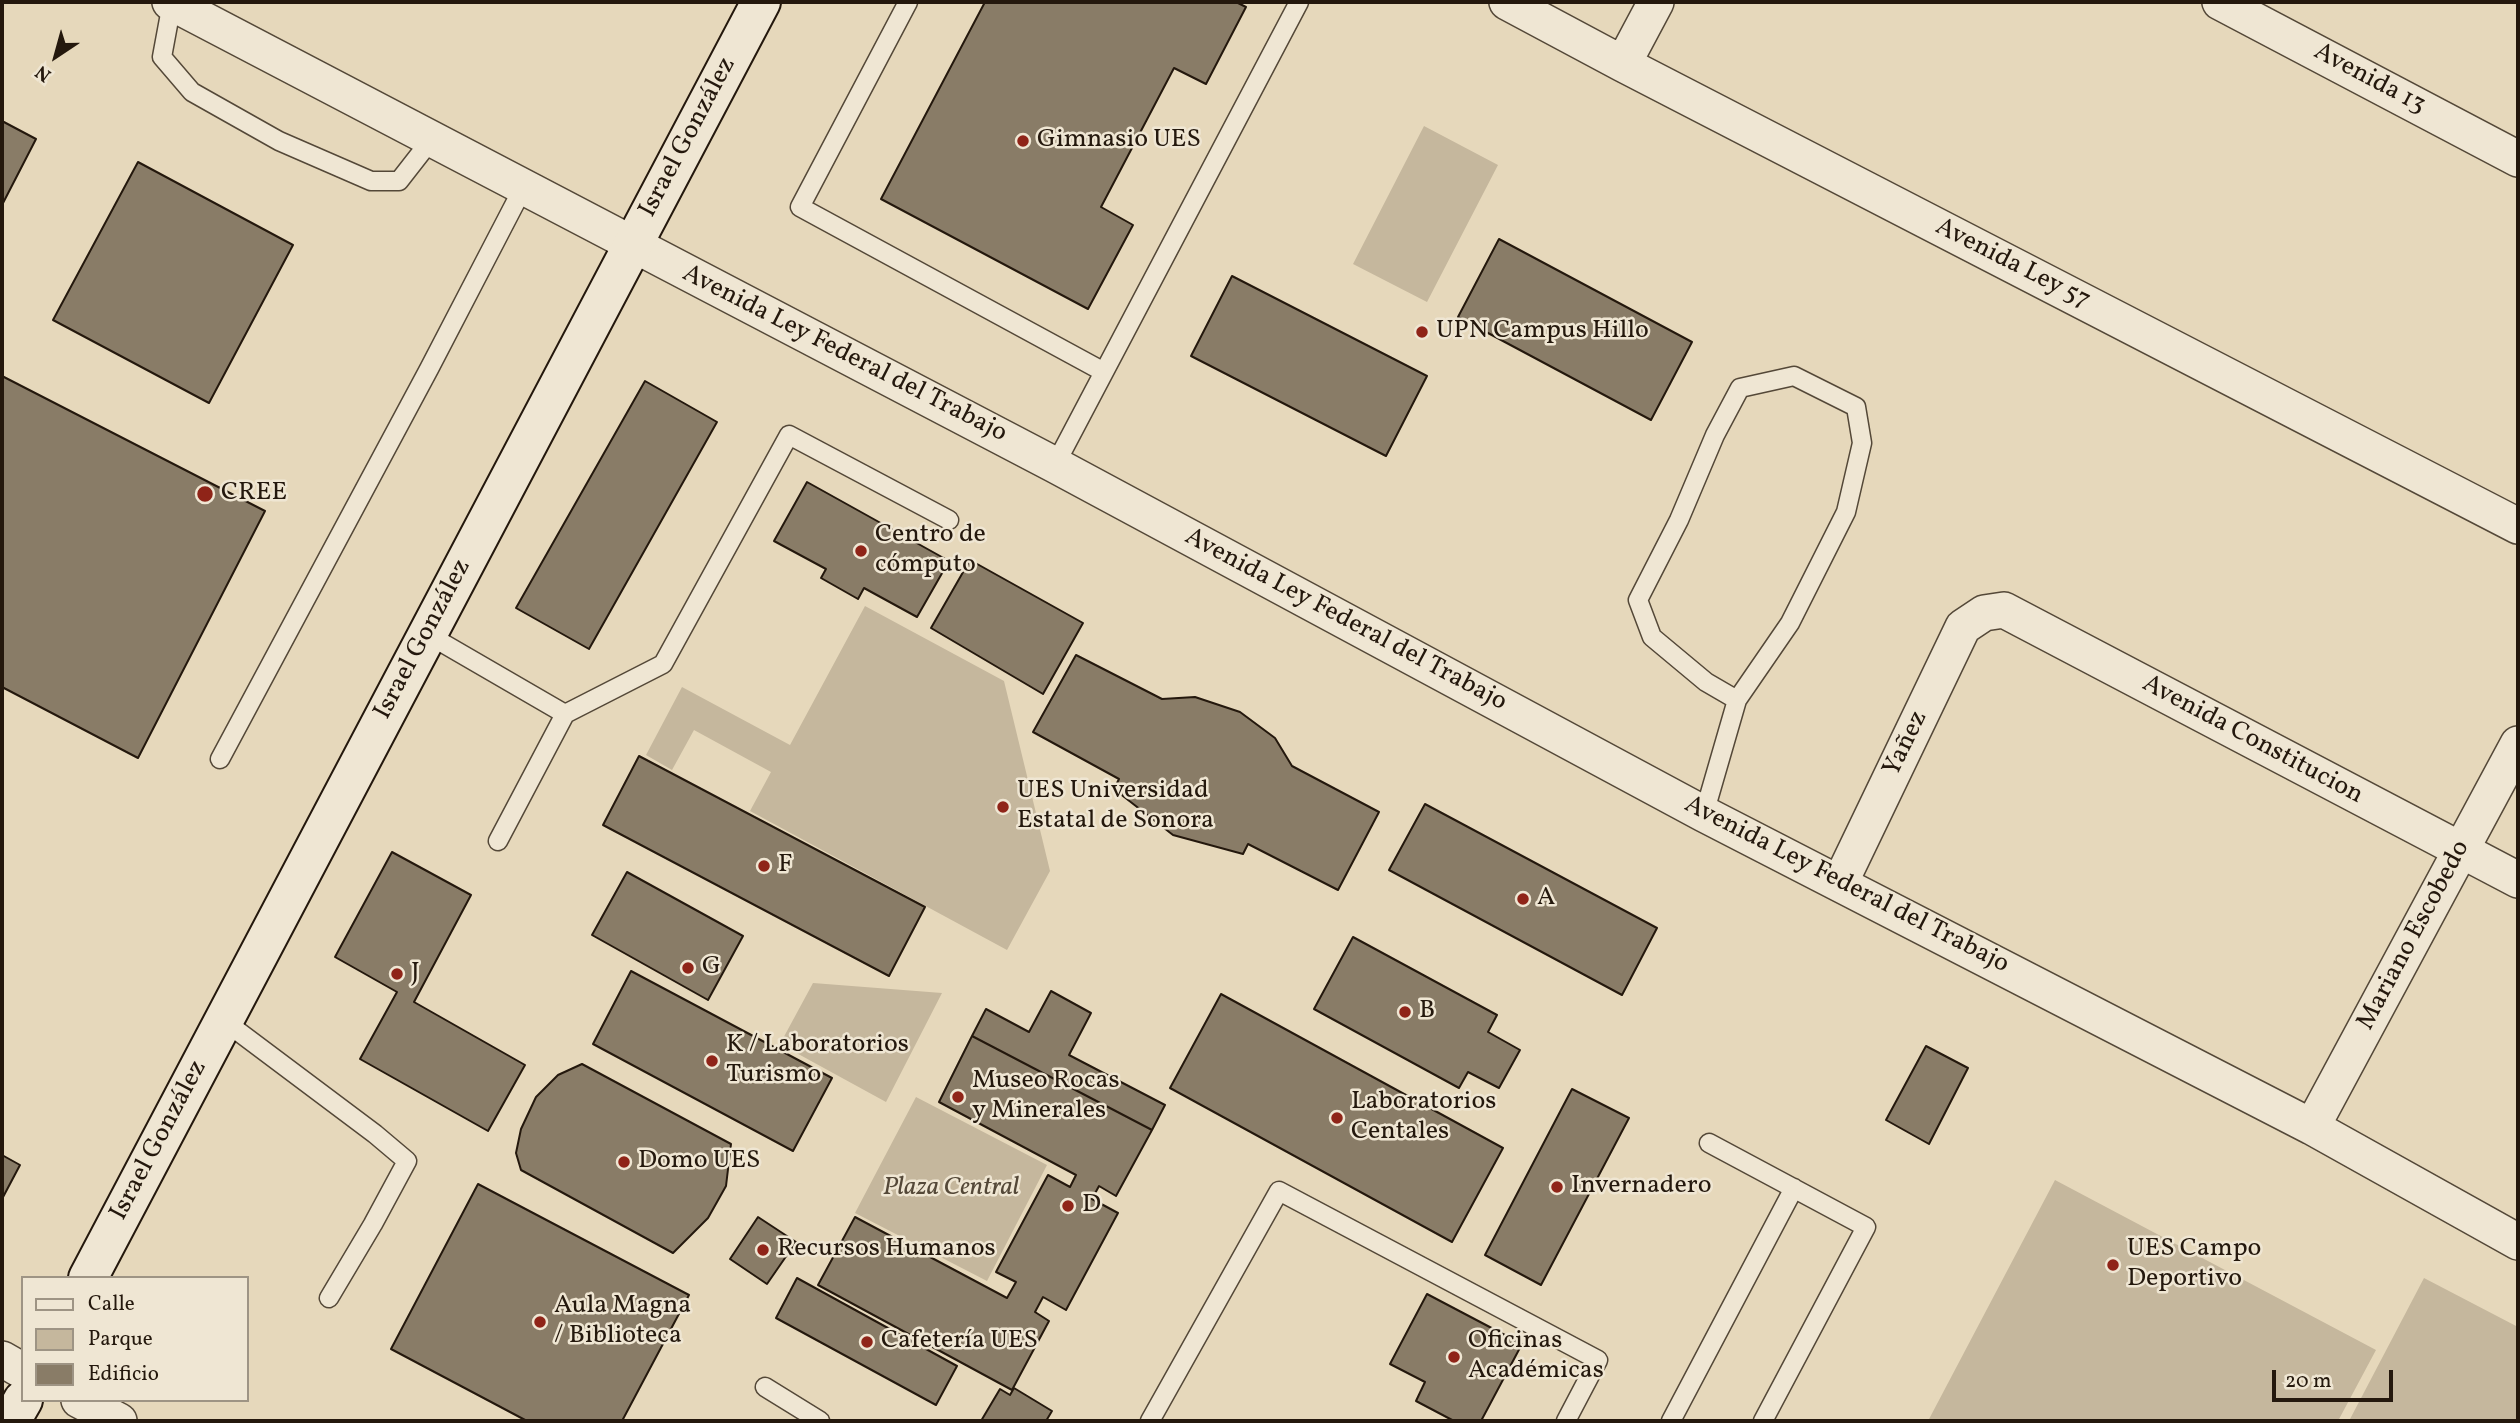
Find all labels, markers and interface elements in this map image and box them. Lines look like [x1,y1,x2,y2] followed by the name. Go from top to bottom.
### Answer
[21,21,91,91] north arrow
[2308,38,2430,122] street label: Avenida 13
[634,53,744,223] street label: Israel González
[30,58,57,88] text: N
[1037,125,1201,157] place label: Gimnasio UES
[1015,133,1031,149] marker: Gimnasio UES
[1929,213,2095,317] street label: Avenida Ley 57
[676,259,1012,451] street label: Avenida Ley Federal del Trabajo
[1436,316,1649,348] place label: UPN Campus Hillo
[1414,324,1430,340] marker: UPN Campus Hillo
[221,478,287,510] place label: CREE
[195,484,215,504] marker: CREE
[875,520,986,582] place label: Centro de cómputo
[1179,523,1511,719] street label: Avenida Ley Federal del Trabajo
[853,543,869,559] marker: Centro de cómputo
[369,555,479,725] street label: Israel González
[2136,670,2368,812] street label: Avenida Constitucion
[1878,706,1936,782] street label: Yañez
[1017,776,1214,838] place label: UES Universidad Estatal de Sonora
[1678,790,2014,982] street label: Avenida Ley Federal del Trabajo
[995,799,1011,815] marker: UES Universidad Estatal de Sonora
[2352,836,2478,1036] street label: Mariano Escobedo
[778,850,793,882] place label: F
[756,858,772,874] marker: F
[1537,883,1555,915] place label: A
[1515,891,1531,907] marker: A
[702,952,721,984] place label: G
[411,958,420,990] place label: J
[680,960,696,976] marker: G
[389,966,405,982] marker: J
[1419,996,1435,1028] place label: B
[1397,1004,1413,1020] marker: B
[726,1030,909,1092] place label: K / Laboratorios Turismo
[704,1053,720,1069] marker: K / Laboratorios Turismo
[105,1056,215,1226] street label: Israel González
[972,1066,1120,1128] place label: Museo Rocas y Minerales
[1351,1087,1496,1148] place label: Laboratorios Centales
[950,1089,966,1105] marker: Museo Rocas y Minerales
[1329,1110,1345,1126] marker: Laboratorios Centales
[638,1146,760,1178] place label: Domo UES
[616,1154,632,1170] marker: Domo UES
[1571,1171,1712,1203] place label: Invernadero
[883,1173,1019,1205] park label: Plaza Central
[1549,1179,1565,1195] marker: Invernadero
[1082,1190,1101,1222] place label: D
[1060,1198,1076,1214] marker: D
[777,1234,996,1266] place label: Recursos Humanos
[2127,1234,2261,1296] place label: UES Campo Deportivo
[755,1242,771,1258] marker: Recursos Humanos
[2105,1257,2121,1273] marker: UES Campo Deportivo
[21,1276,248,1402] legend
[88,1290,135,1319] text: Calle
[554,1291,691,1352] place label: Aula Magna / Biblioteca
[532,1314,548,1330] marker: Aula Magna / Biblioteca
[88,1325,153,1354] text: Parque
[881,1326,1038,1358] place label: Cafetería UES
[1468,1326,1604,1388] place label: Oficinas Académicas
[859,1334,875,1350] marker: Cafetería UES
[1446,1349,1462,1365] marker: Oficinas Académicas
[2275,1356,2396,1400] scale bar
[88,1360,159,1389] text: Edificio
[2285,1367,2331,1396] text: 20 m

